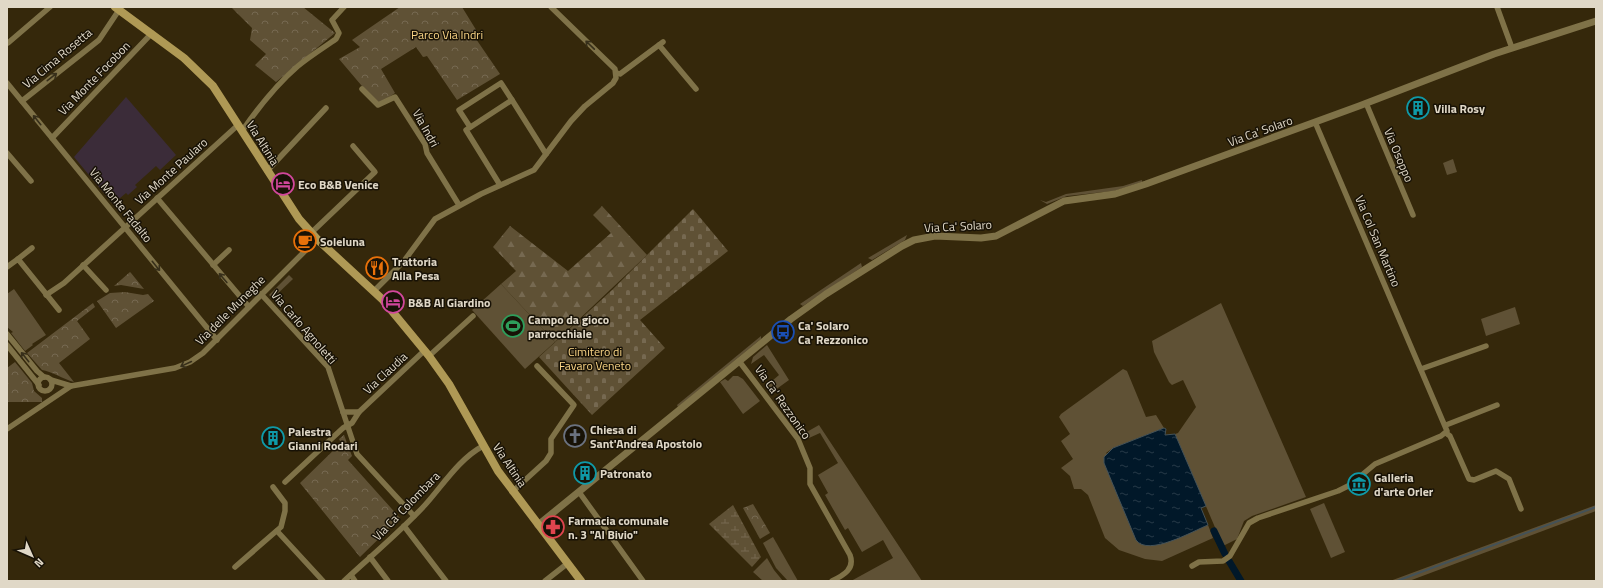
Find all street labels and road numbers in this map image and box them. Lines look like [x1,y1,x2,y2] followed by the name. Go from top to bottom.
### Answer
[18,23,96,93] street label: Via Cima Rosetta
[53,37,135,119] street label: Via Monte Focobon
[408,106,444,150] street label: Via Indri
[1225,110,1295,152] street label: Via Ca' Solaro
[242,117,284,169] street label: Via Altinia
[1379,125,1419,185] street label: Via Osoppo
[130,133,212,209] street label: Via Monte Paularo
[85,163,157,247] street label: Via Monte Fadalto
[1350,192,1406,290] street label: Via Col San Martino
[924,215,992,237] street label: Via Ca' Solaro
[191,271,269,349] street label: Via delle Muneghe
[266,286,342,368] street label: Via Carlo Agnoletti
[358,347,412,399] street label: Via Claudia
[750,361,816,443] street label: Via Ca' Rezzonico
[488,439,532,491] street label: Via Altinia
[368,467,444,545] street label: Via Ca' Colombara

